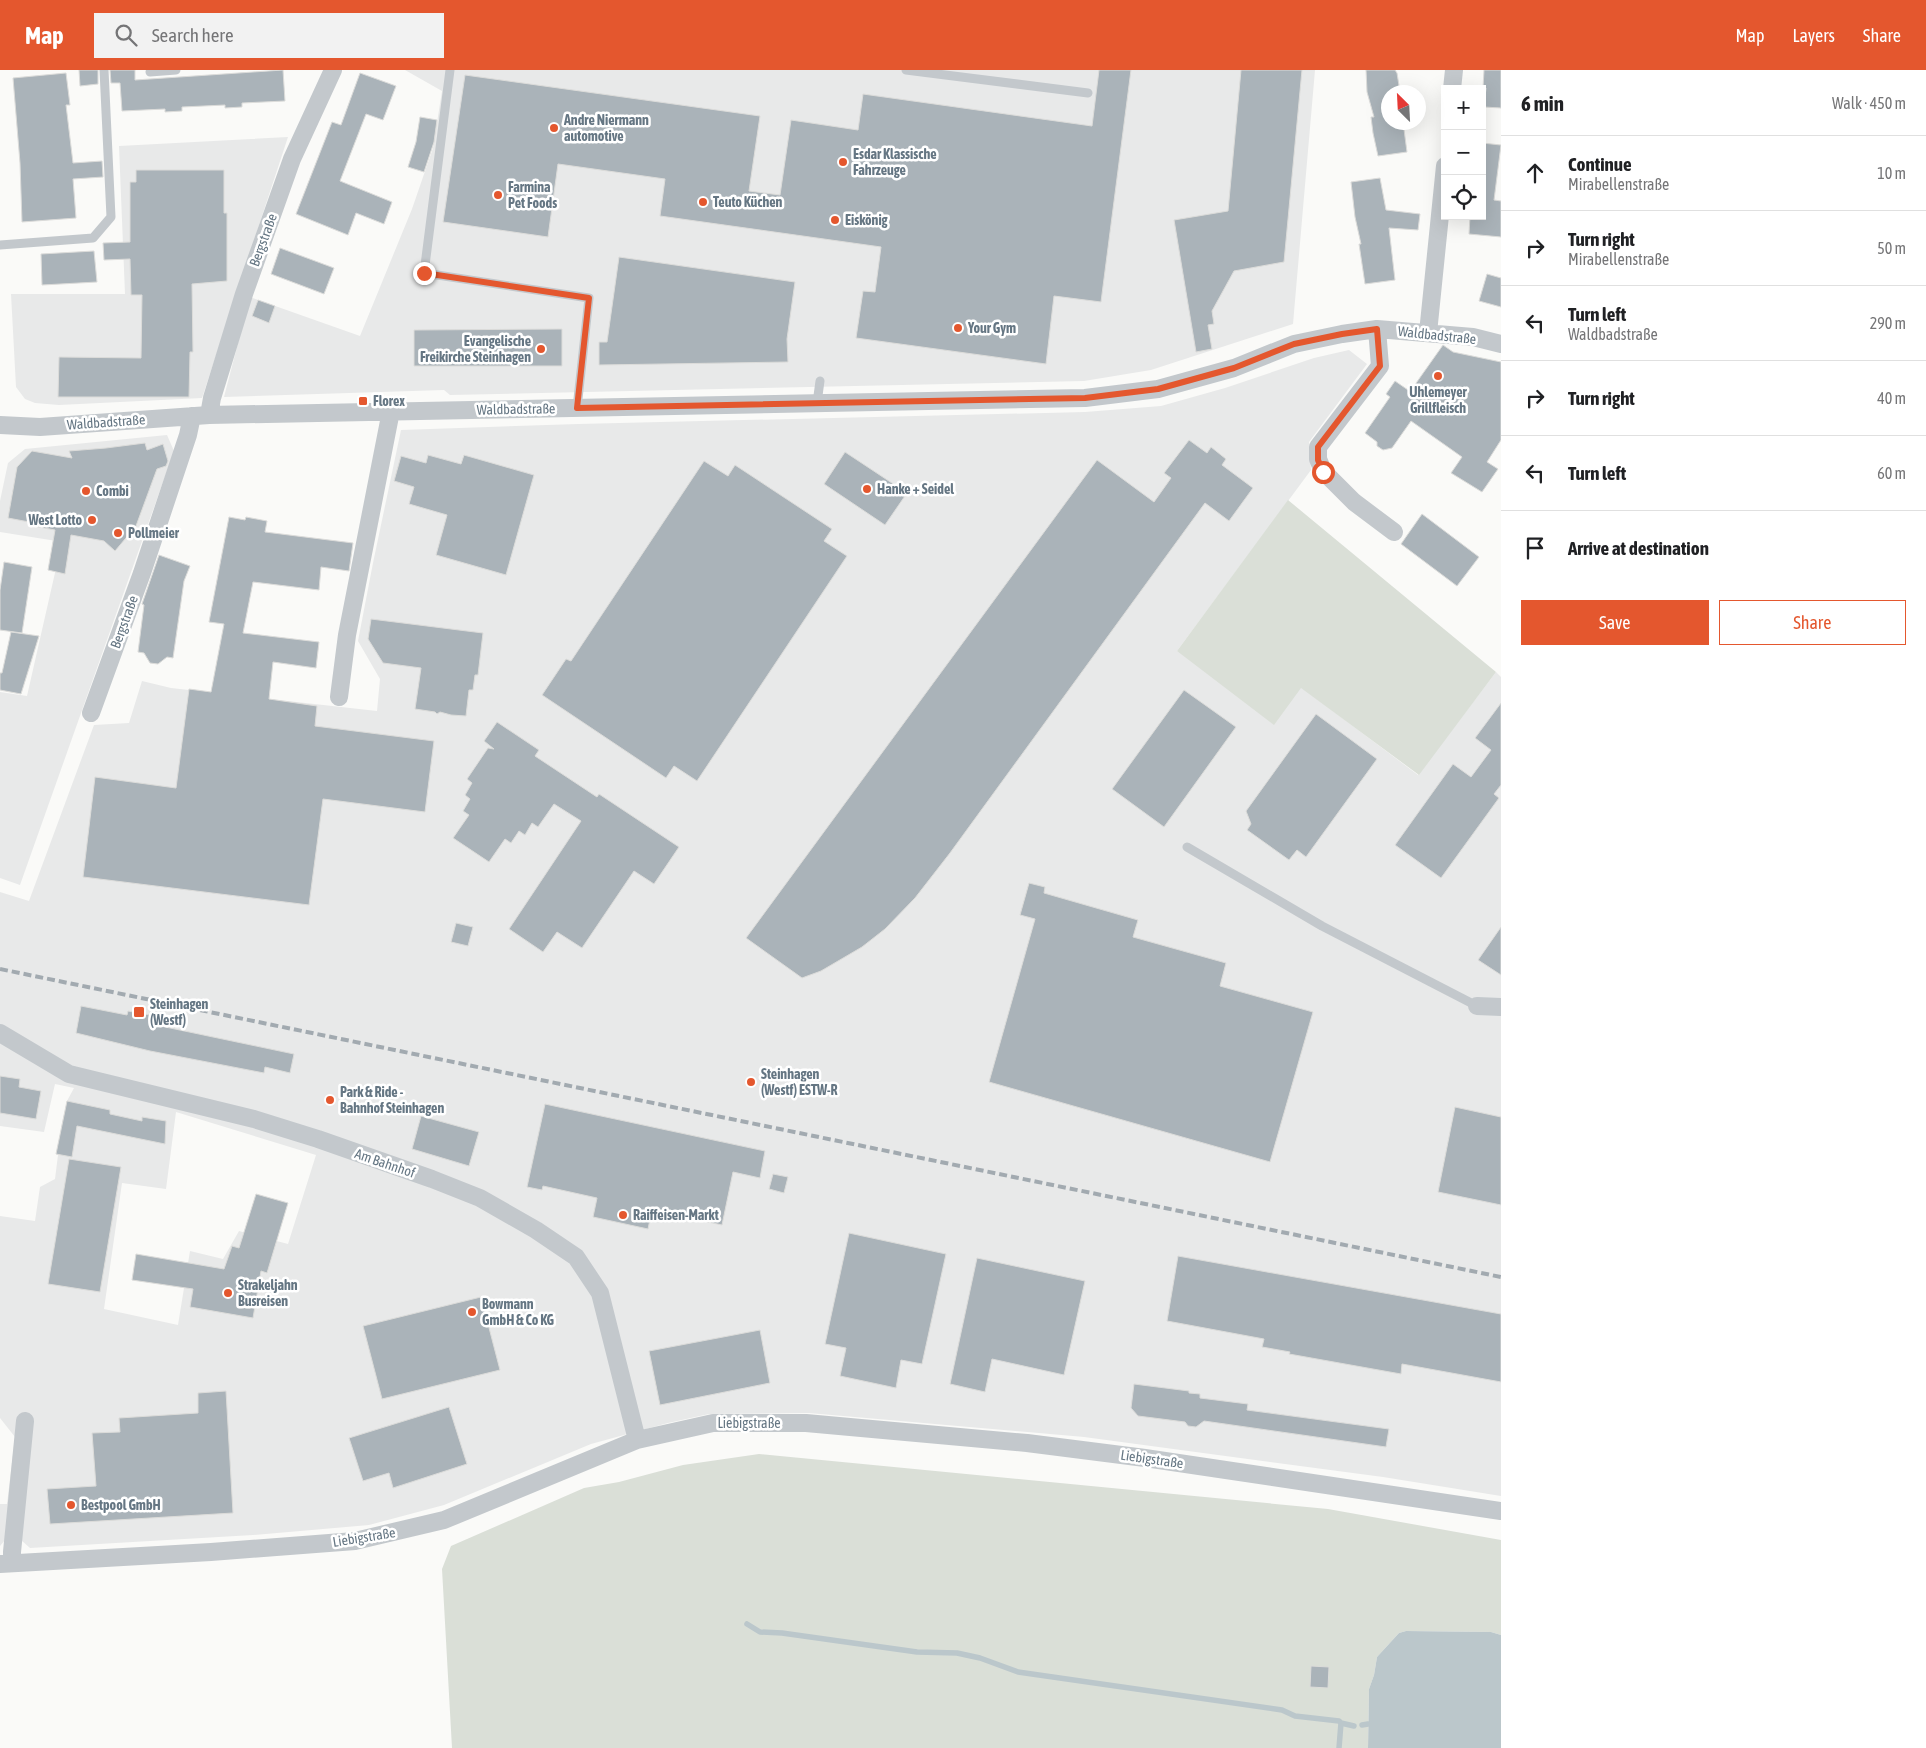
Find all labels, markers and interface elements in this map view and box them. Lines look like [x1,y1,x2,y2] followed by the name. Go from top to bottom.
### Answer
[94,13,444,58] search box
[112,21,140,49] icon: search
[25,22,64,49] text: Map
[152,24,234,46] text: Search here
[1735,25,1764,46] text: Map
[1792,25,1835,46] text: Layers
[1863,25,1901,46] text: Share
[1381,85,1426,130] north arrow
[1441,85,1486,220] map controls
[1441,85,1486,130] button: +
[1521,91,1564,115] text: 6 min
[1832,94,1906,112] text: Walk · 450 m
[563,112,649,144] place label: Andre Niermann automotive
[548,122,560,134] marker: Andre Niermann automotive
[1441,130,1486,175] button: −
[853,146,937,178] place label: Esdar Klassische Fahrzeuge
[1568,153,1632,175] text: Continue
[837,156,849,168] marker: Esdar Klassische Fahrzeuge
[1521,159,1549,187] icon: ahead
[1877,164,1906,182] text: 10 m
[1441,175,1486,220] button: locate
[1568,175,1669,193] text: Mirabellenstraße
[508,179,557,211] place label: Farmina Pet Foods
[492,189,504,201] marker: Farmina Pet Foods
[713,194,783,210] place label: Teuto Küchen
[697,196,709,208] marker: Teuto Küchen
[246,211,280,269] street label: Bergstraße
[845,212,889,228] place label: Eiskönig
[829,214,841,226] marker: Eiskönig
[1568,228,1635,250] text: Turn right
[1521,234,1549,262] icon: right
[1877,239,1906,257] text: 50 m
[1568,250,1669,268] text: Mirabellenstraße
[413,262,436,285] route end
[1568,303,1626,325] text: Turn left
[1521,309,1549,337] icon: left
[1870,314,1906,332] text: 290 m
[967,320,1016,336] place label: Your Gym
[952,322,964,334] marker: Your Gym
[1397,323,1477,347] street label: Waldbadstraße
[1568,325,1658,343] text: Waldbadstraße
[420,333,531,365] place label: Evangelische Freikirche Steinhagen
[535,343,547,355] marker: Evangelische Freikirche Steinhagen
[1432,370,1444,382] marker: Uhlemeyer Grillfleisch
[1409,384,1468,416] place label: Uhlemeyer Grillfleisch
[1521,384,1549,412] icon: right
[1568,387,1635,409] text: Turn right
[1877,389,1906,407] text: 40 m
[373,393,405,409] place label: Florex
[357,395,369,407] marker: Florex
[477,400,555,418] street label: Waldbadstraße
[66,411,146,433] street label: Waldbadstraße
[1521,459,1549,487] icon: left
[1312,461,1335,484] route start
[1568,462,1626,484] text: Turn left
[1877,464,1906,482] text: 60 m
[877,481,954,497] place label: Hanke + Seidel
[96,483,129,499] place label: Combi
[861,483,873,495] marker: Hanke + Seidel
[80,485,92,497] marker: Combi
[28,512,82,528] place label: West Lotto
[86,514,98,526] marker: West Lotto
[128,525,180,541] place label: Pollmeier
[112,527,124,539] marker: Pollmeier
[1521,534,1549,562] icon: arrive
[1568,537,1709,559] text: Arrive at destination
[107,593,141,651] street label: Bergstraße
[1521,600,1709,645] button: Save
[1719,600,1906,645] button: Share
[150,996,209,1028] place label: Steinhagen (Westf)
[132,1005,146,1019] marker: Steinhagen (Westf)
[761,1066,838,1098] place label: Steinhagen (Westf) ESTW-R
[745,1076,757,1088] marker: Steinhagen (Westf) ESTW-R
[340,1084,444,1116] place label: Park & Ride - Bahnhof Steinhagen
[324,1094,336,1106] marker: Park & Ride - Bahnhof Steinhagen
[353,1145,417,1181] street label: Am Bahnhof
[633,1207,719,1223] place label: Raiffeisen-Markt
[617,1209,629,1221] marker: Raiffeisen-Markt
[238,1277,298,1309] place label: Strakeljahn Busreisen
[222,1287,234,1299] marker: Strakeljahn Busreisen
[482,1296,555,1328] place label: Bowmann GmbH & Co KG
[466,1306,478,1318] marker: Bowmann GmbH & Co KG
[717,1415,781,1431] street label: Liebigstraße
[1120,1447,1184,1471] street label: Liebigstraße
[81,1497,161,1513] place label: Bestpool GmbH
[65,1499,77,1511] marker: Bestpool GmbH
[332,1524,396,1550] street label: Liebigstraße

